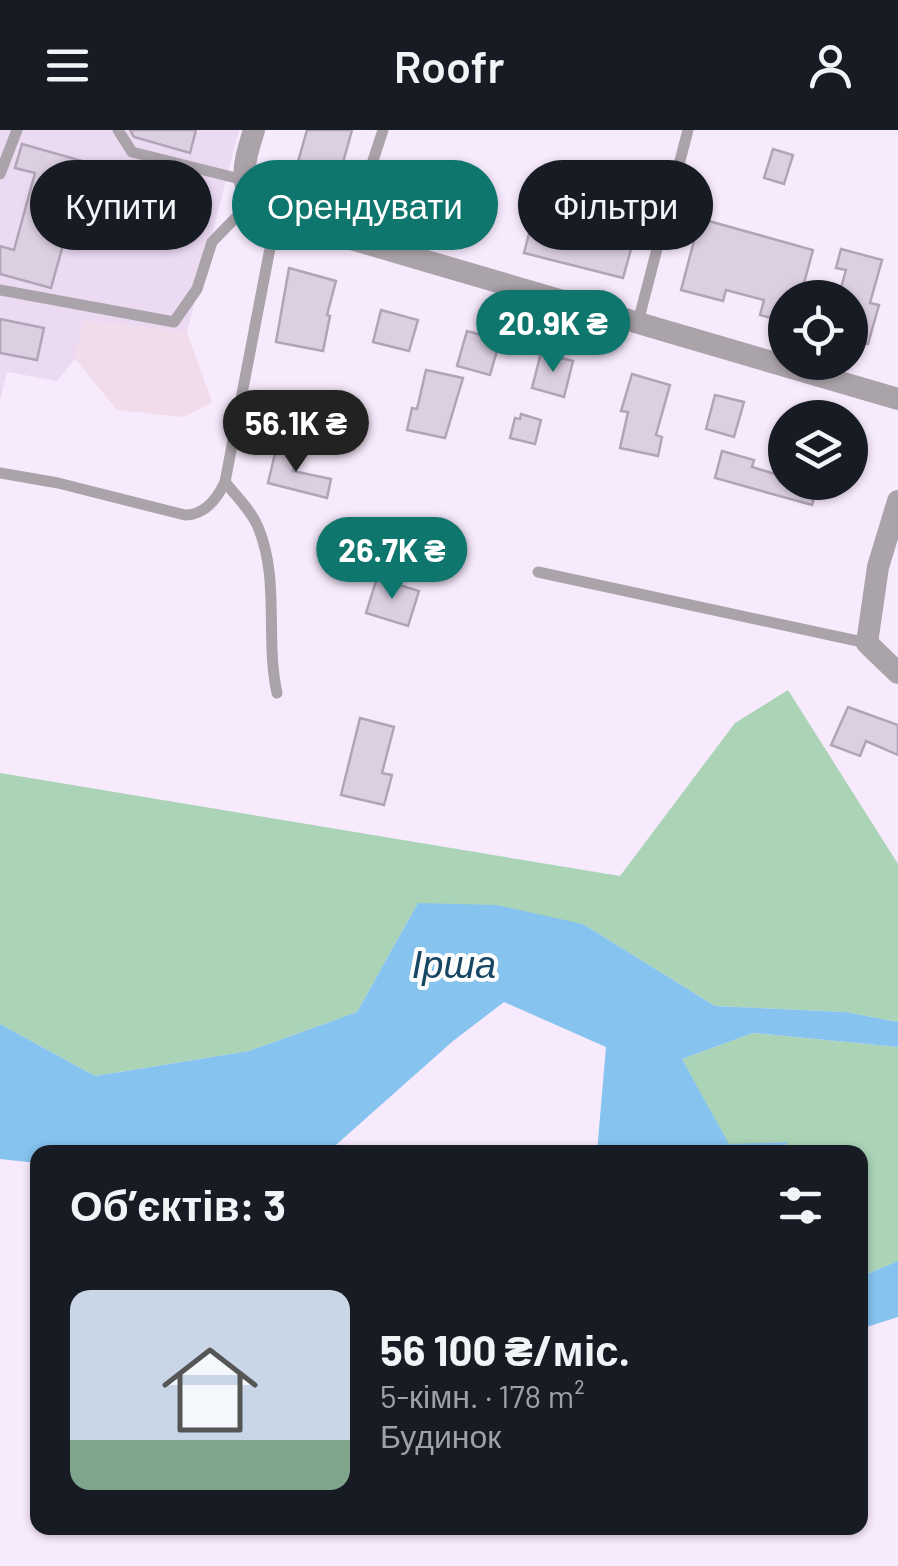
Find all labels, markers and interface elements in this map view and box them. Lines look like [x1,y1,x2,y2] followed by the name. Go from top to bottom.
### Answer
[40,38,95,93] icon: menu
[394,38,504,92] text: Roofr
[803,38,858,93] icon: person
[30,160,212,250] chip: Купити
[232,160,498,250] chip: Орендувати
[518,160,713,250] chip: Фільтри
[768,280,868,500] map controls
[768,280,868,380] button: locate
[461,290,645,375] pin: 20.9K ₴
[498,303,608,341] text: 20.9K ₴
[204,390,388,475] pin: 56.1K ₴
[768,400,868,500] button: layers
[245,403,347,441] text: 56.1K ₴
[300,517,484,602] pin: 26.7K ₴
[338,530,446,568] text: 26.7K ₴
[412,940,496,986] water label: Ірша
[773,1178,828,1233] icon: filters
[70,1179,286,1229] text: Об’єктів: 3
[380,1324,630,1374] text: 56 100 ₴/міс.
[150,1330,270,1450] icon: home
[380,1376,585,1414] text: 5-кімн. · 178 m²
[380,1416,501,1454] text: Будинок

